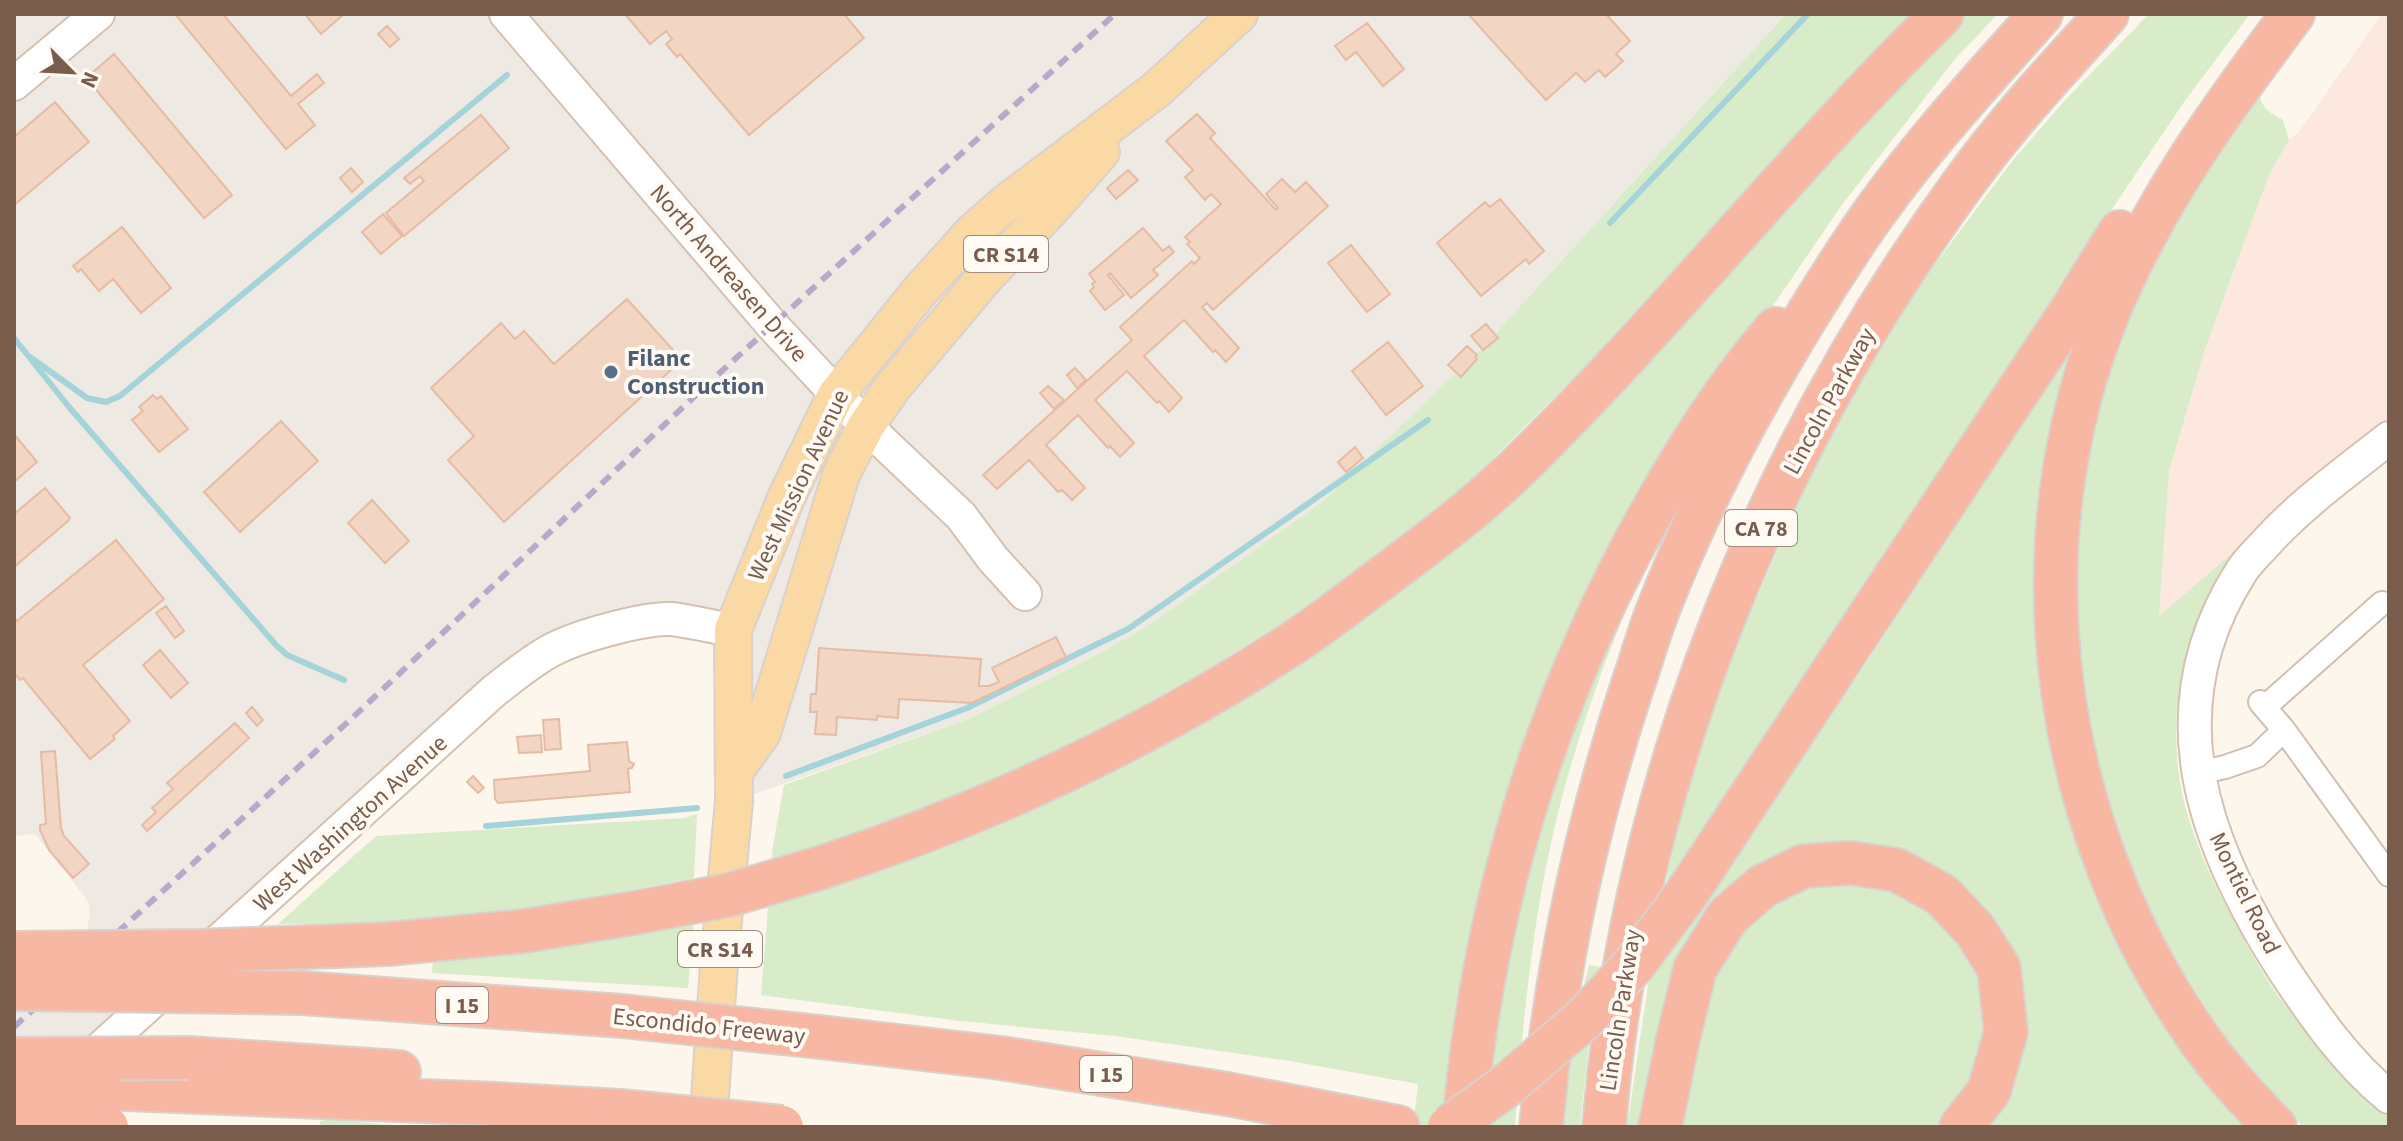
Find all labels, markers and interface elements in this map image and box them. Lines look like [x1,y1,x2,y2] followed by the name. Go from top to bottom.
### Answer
[32,32,112,112] north arrow
[72,67,107,93] text: N
[641,177,816,370] street label: North Andreasen Drive
[964,236,1048,272] road number: CR S14
[1775,321,1884,481] street label: Lincoln Parkway
[627,341,764,404] place label: Filanc Construction
[602,363,620,381] marker: Filanc Construction
[739,384,858,587] street label: West Mission Avenue
[1725,510,1797,546] road number: CA 78
[245,726,455,920] street label: West Washington Avenue
[2200,826,2289,960] street label: Montiel Road
[1590,927,1651,1093] street label: Lincoln Parkway
[678,931,762,967] road number: CR S14
[436,987,488,1023] road number: I 15
[611,999,807,1054] street label: Escondido Freeway
[1080,1056,1132,1092] road number: I 15

